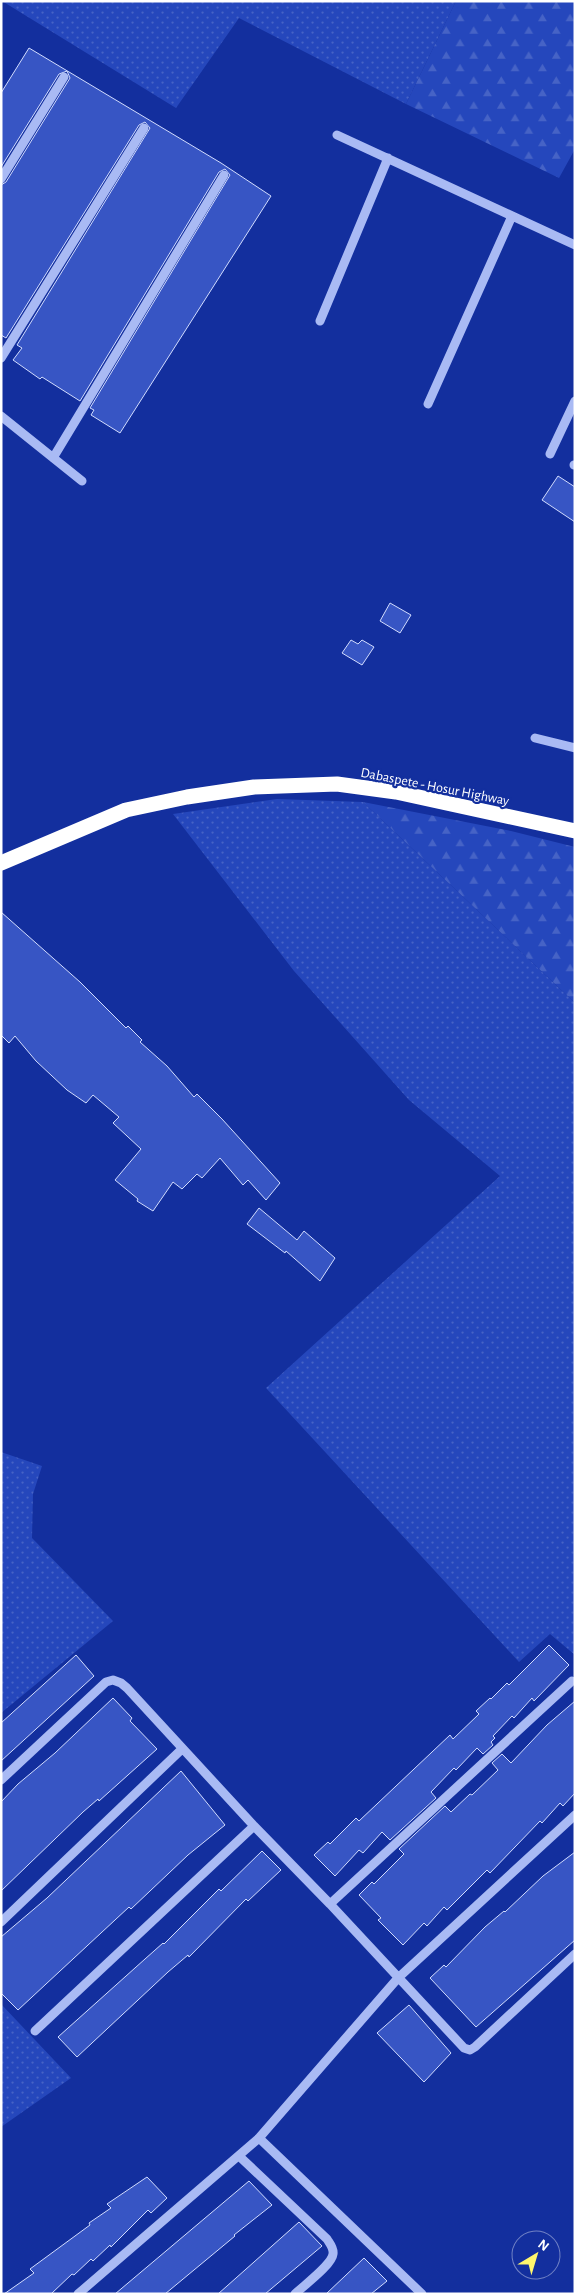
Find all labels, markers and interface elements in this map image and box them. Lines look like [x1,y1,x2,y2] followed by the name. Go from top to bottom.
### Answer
[359,766,510,808] street label: Dabaspete - Hosur Highway
[511,2230,561,2280] north arrow
[535,2237,552,2254] text: N

